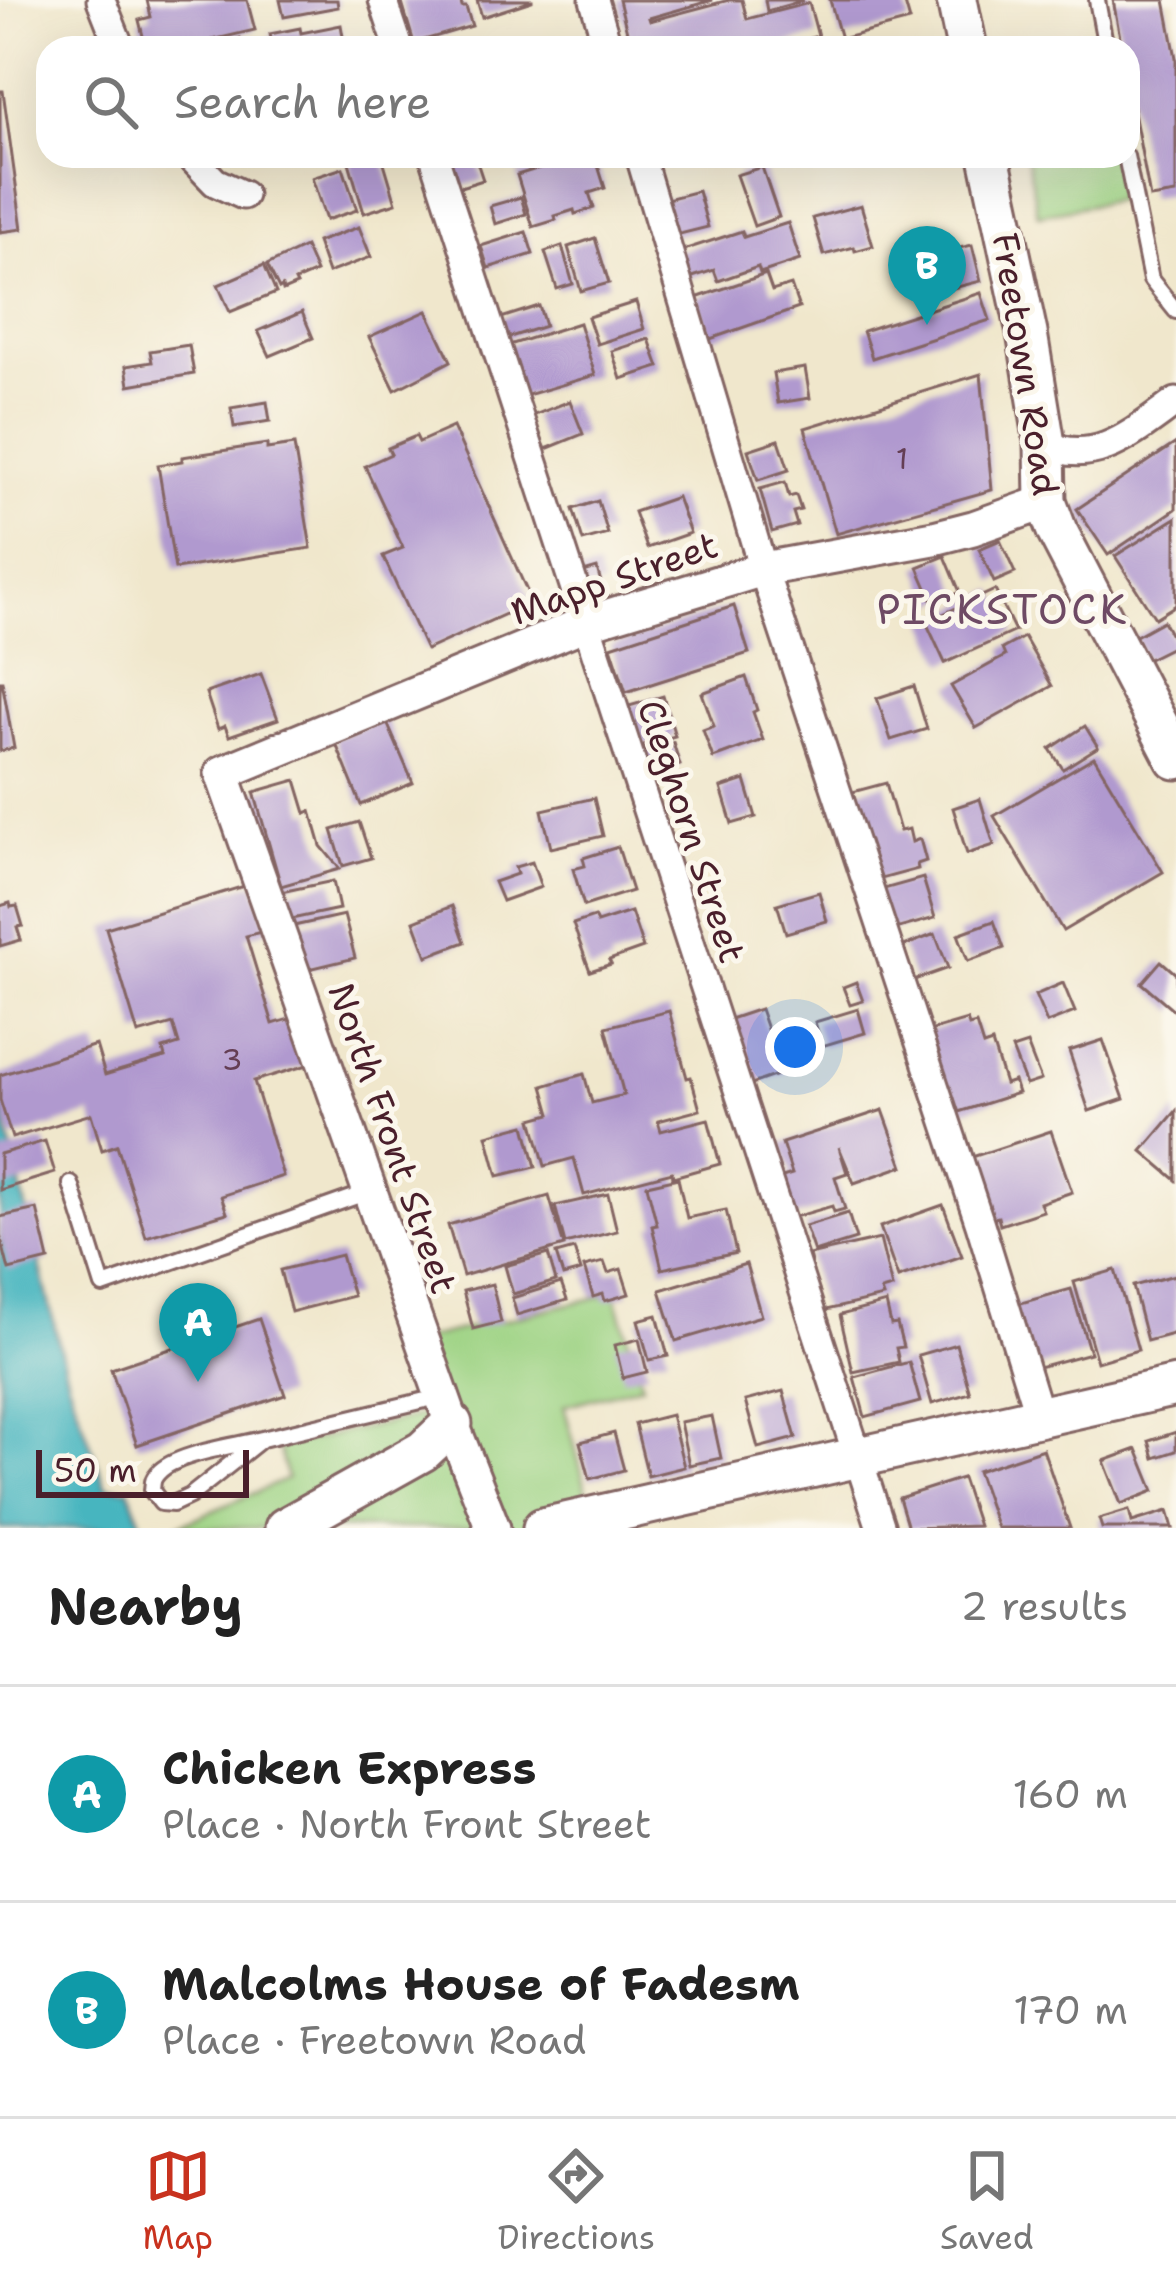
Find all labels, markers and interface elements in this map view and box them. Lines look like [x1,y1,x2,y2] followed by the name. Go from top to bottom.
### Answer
[36,36,1140,168] search box
[78,69,144,135] icon: search
[174,72,431,132] text: Search here
[888,226,966,325] pin: B
[981,229,1070,499] street label: Freetown Road
[896,438,908,479] house number: 1
[504,520,724,637] street label: Mapp Street
[876,581,1130,637] district label: PICKSTOCK
[626,693,757,969] street label: Cleghorn Street
[316,976,469,1300] street label: North Front Street
[765,1017,825,1077] your location
[222,1039,243,1080] house number: 3
[159,1283,237,1382] pin: A
[36,1444,249,1497] scale bar
[54,1448,137,1493] text: 50 m
[48,1572,243,1640] text: Nearby
[961,1580,1128,1632] text: 2 results
[162,1738,536,1798] text: Chicken Express
[72,1768,102,1820] text: A
[1013,1768,1128,1820] text: 160 m
[162,1798,651,1850] text: Place · North Front Street
[162,1954,800,2014] text: Malcolms House of Fadesm
[75,1984,99,2036] text: B
[1013,1984,1128,2036] text: 170 m
[162,2014,586,2066] text: Place · Freetown Road
[142,2143,213,2260] tab: Map
[498,2143,655,2260] tab: Directions
[940,2143,1034,2260] tab: Saved

